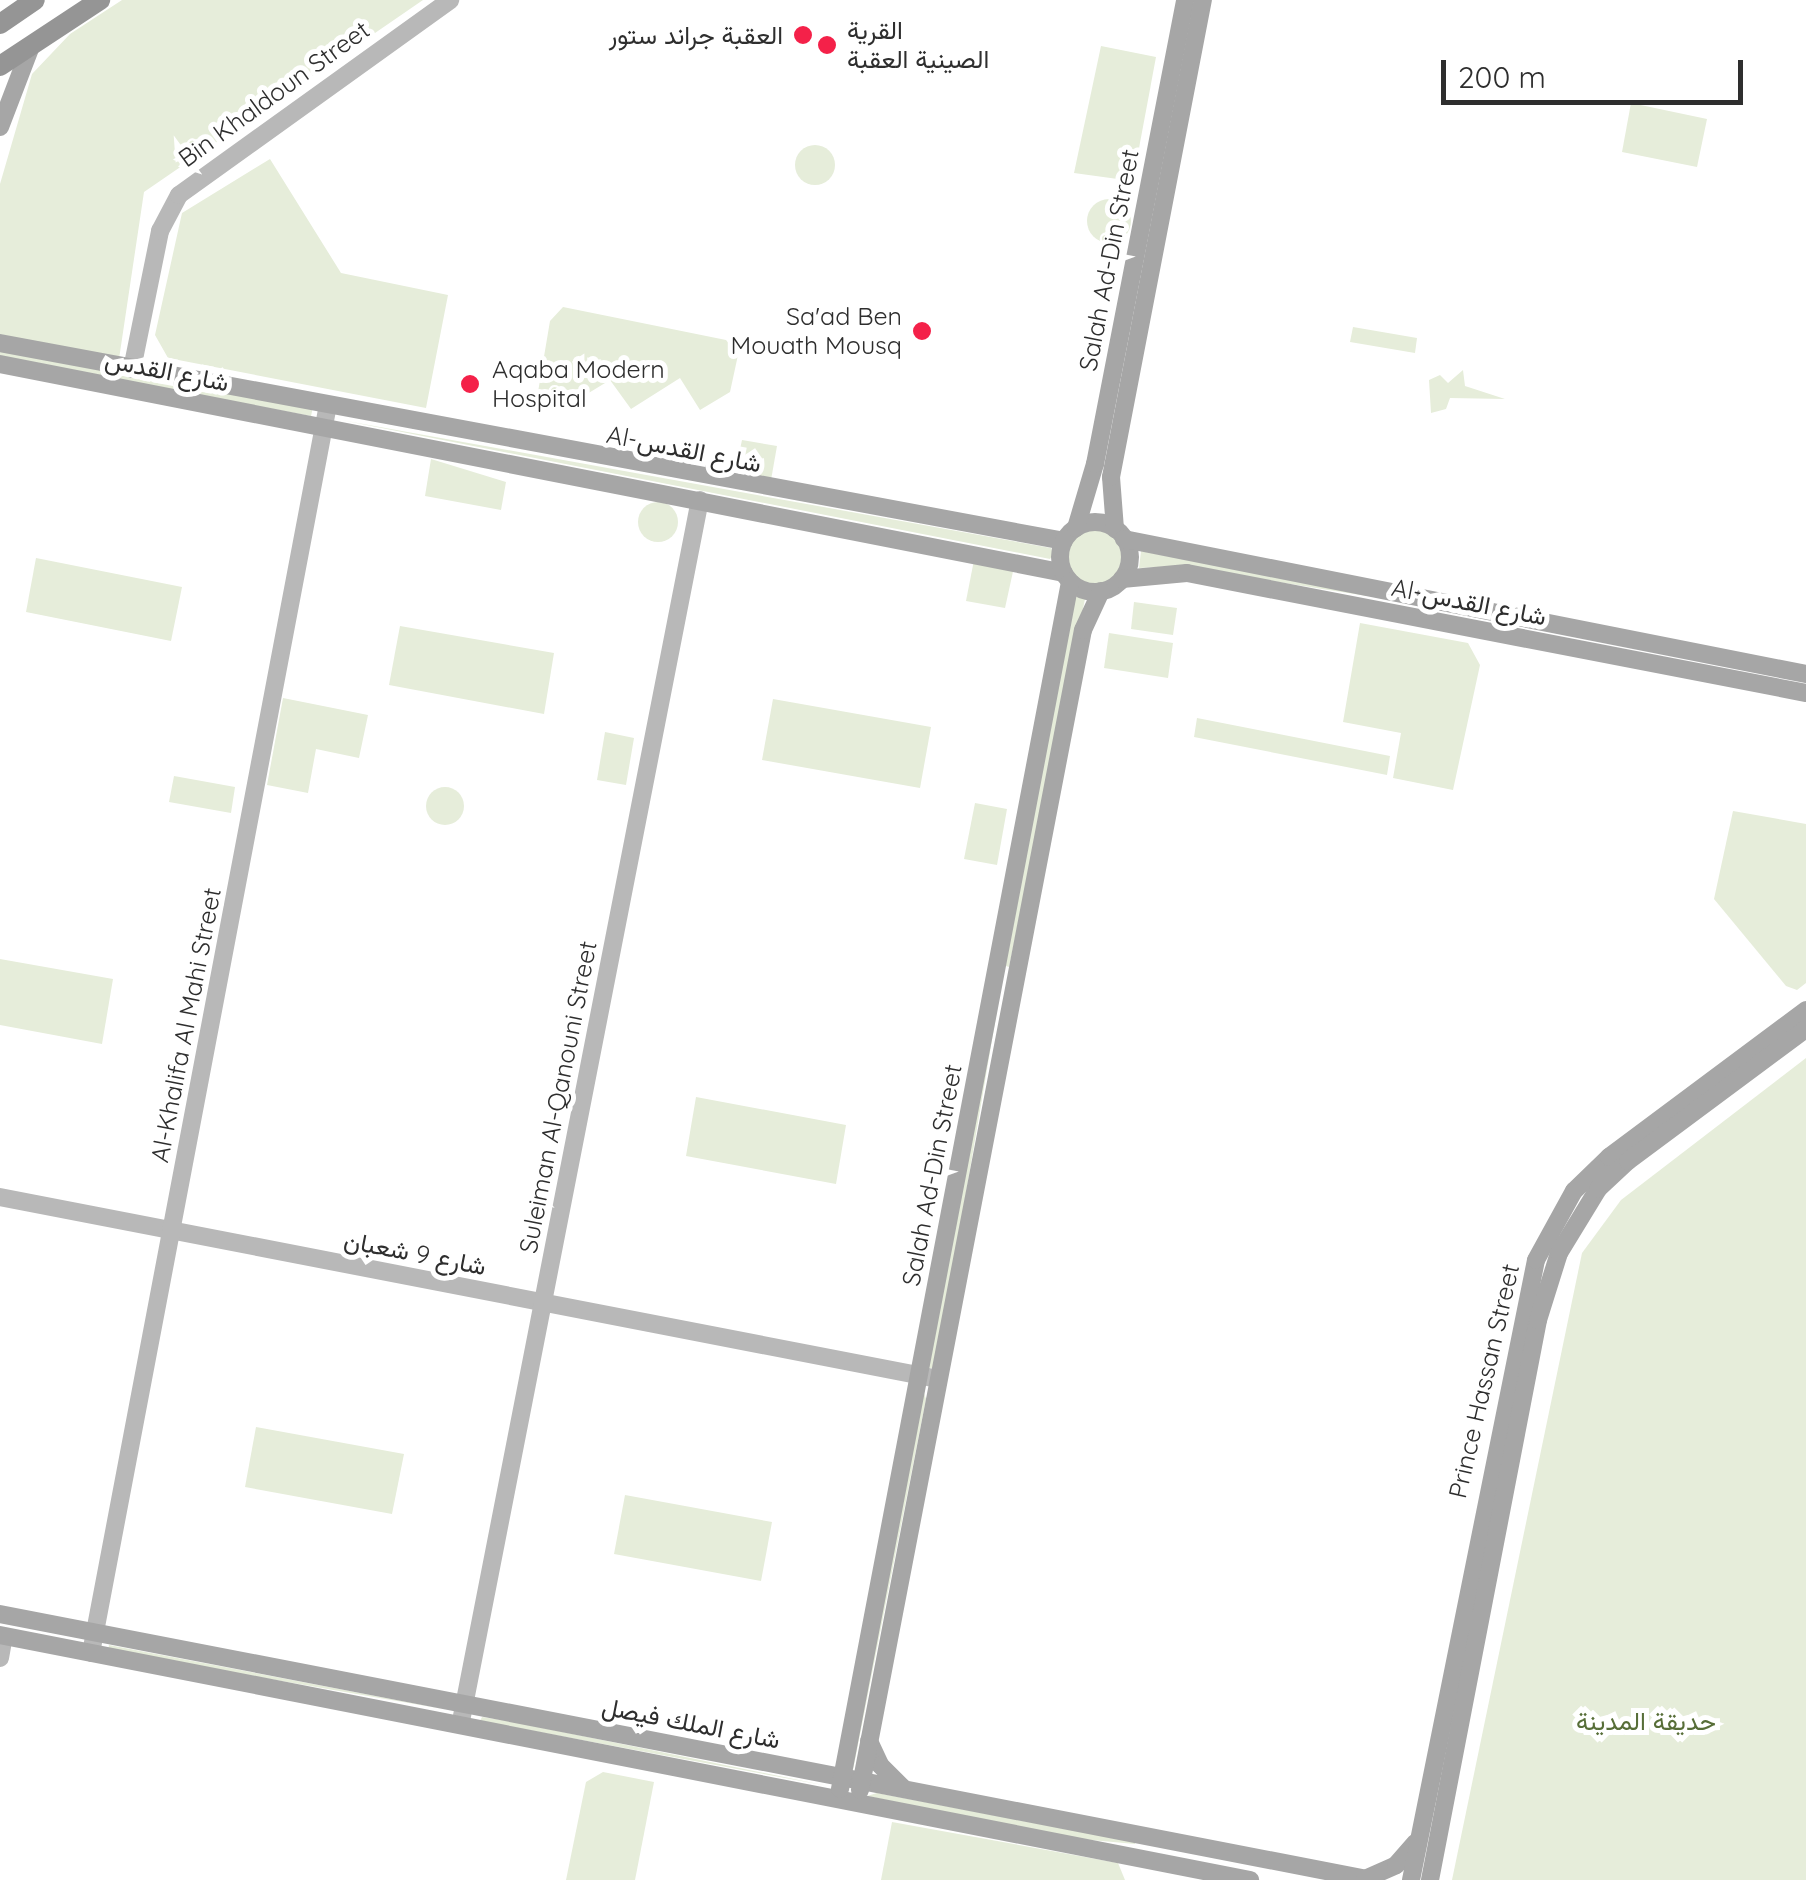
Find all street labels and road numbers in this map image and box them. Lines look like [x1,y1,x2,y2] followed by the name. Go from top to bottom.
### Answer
[173,15,375,173] street label: Bin Khaldoun Street
[1073,147,1145,373] street label: Salah Ad-Din Street
[103,344,231,398] street label: شارع القدس
[604,419,764,479] street label: Al-شارع القدس
[1389,572,1549,632] street label: Al-شارع القدس
[145,885,227,1165] street label: Al-Khalifa Al Mahi Street
[513,938,603,1256] street label: Suleiman Al-Qanouni Street
[896,1062,968,1288] street label: Salah Ad-Din Street
[341,1225,489,1281] street label: شارع 9 شعبان
[1442,1261,1526,1501] street label: Prince Hassan Street
[599,1691,783,1755] street label: شارع الملك فيصل

